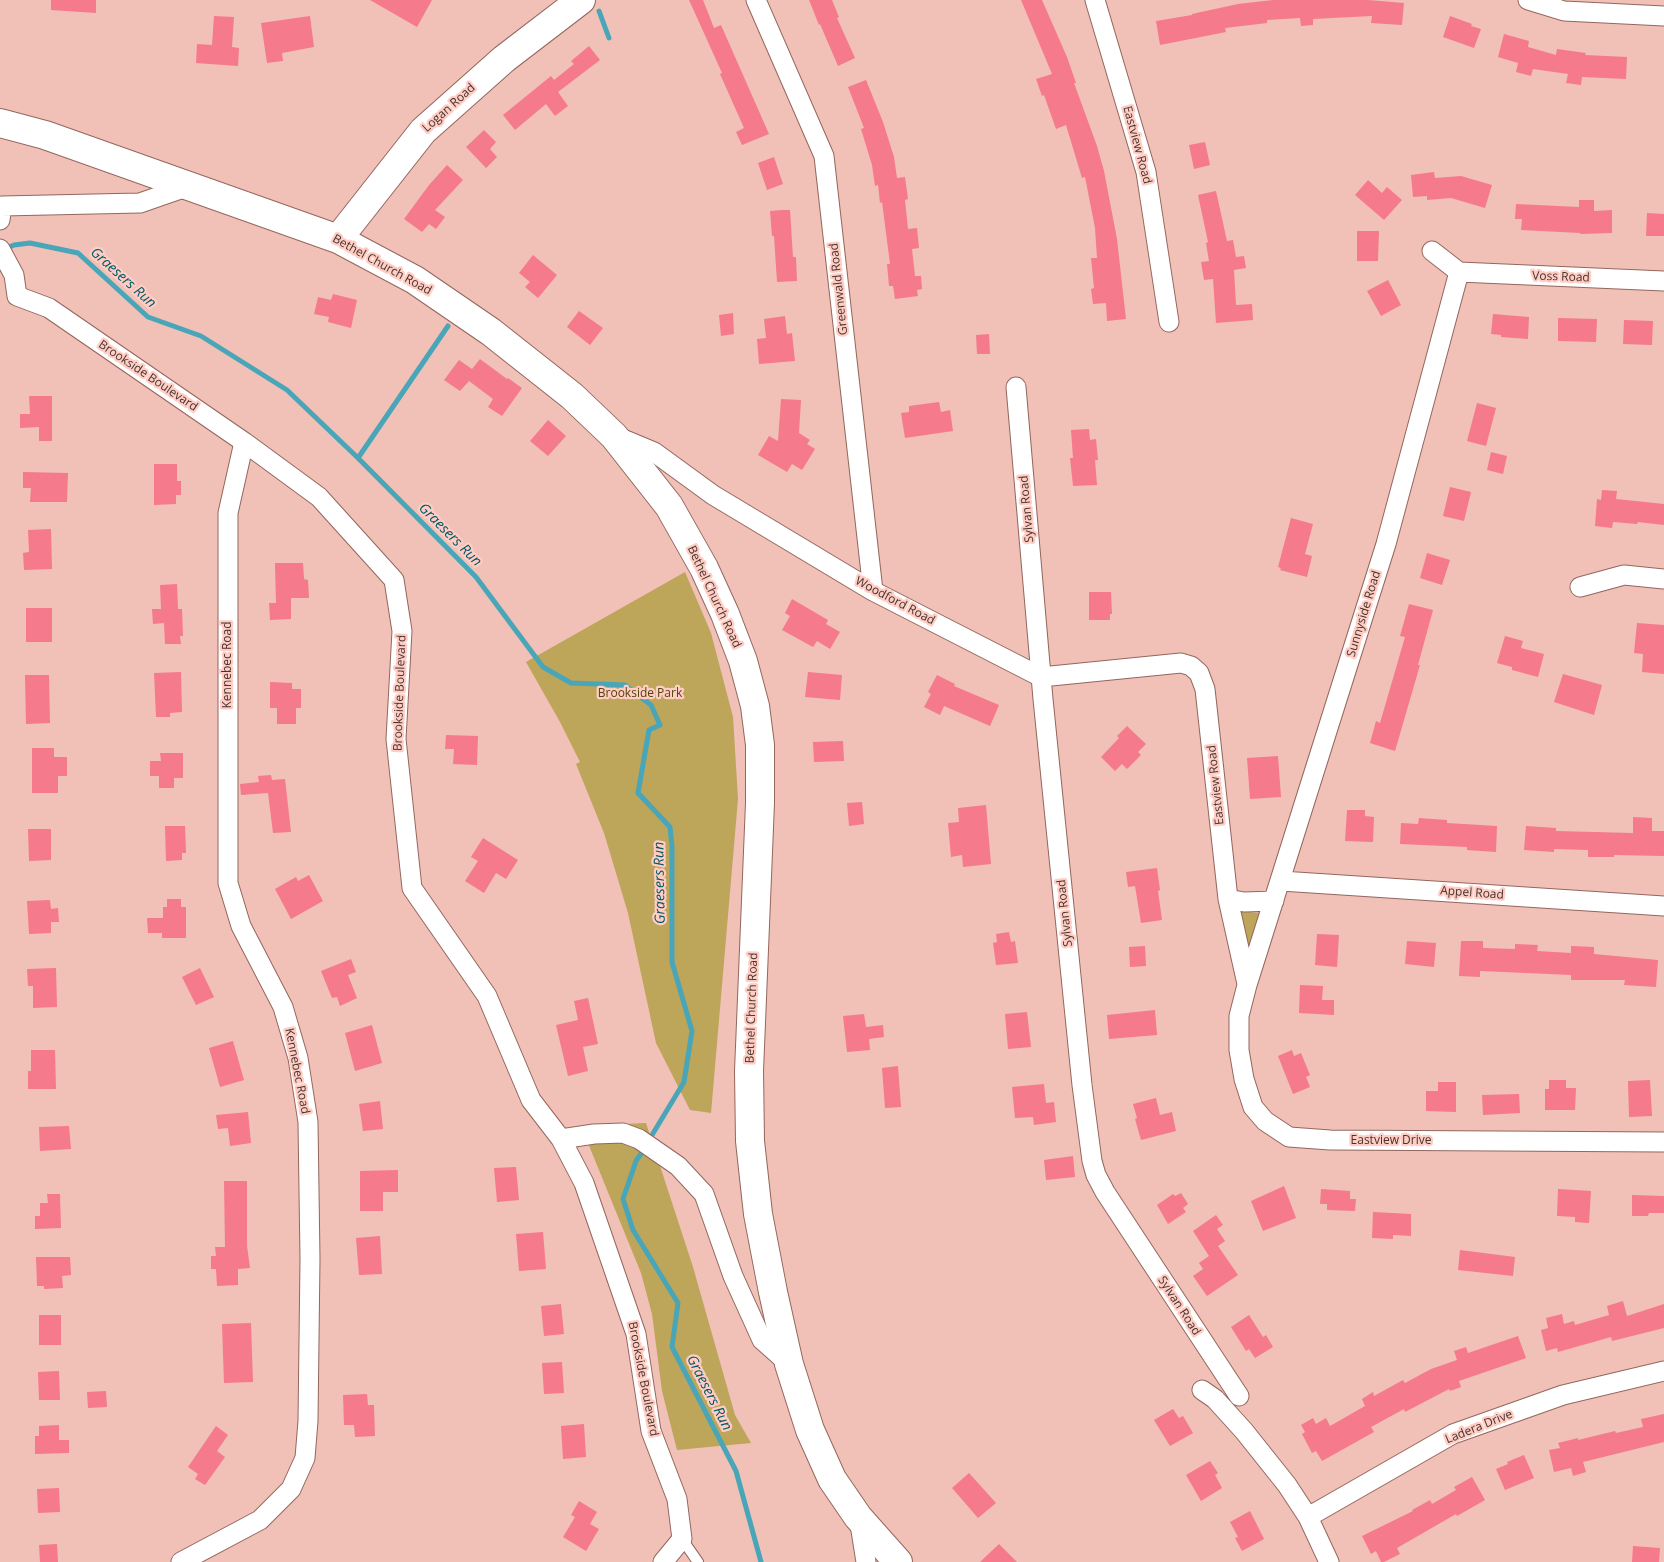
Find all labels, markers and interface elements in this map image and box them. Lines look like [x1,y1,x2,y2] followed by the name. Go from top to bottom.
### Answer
[420,81,478,135] street label: Logan Road
[1120,104,1154,186] street label: Eastview Road
[330,232,434,298] street label: Bethel Church Road
[827,242,851,336] street label: Greenwald Road
[87,244,159,312] water label: Graesers Run
[1532,269,1590,285] street label: Voss Road
[96,337,200,415] street label: Brookside Boulevard
[1017,475,1037,543] street label: Sylvan Road
[415,500,485,570] water label: Graesers Run
[684,544,744,650] street label: Bethel Church Road
[1344,569,1384,659] street label: Sunnyside Road
[853,574,937,628] street label: Woodford Road
[221,621,235,709] street label: Kennebec Road
[391,635,409,751] street label: Brookside Boulevard
[598,687,682,701] park label: Brookside Park
[1205,744,1227,826] street label: Eastview Road
[651,842,669,924] water label: Graesers Run
[1054,879,1076,947] street label: Sylvan Road
[1440,884,1504,902] street label: Appel Road
[743,952,761,1064] street label: Bethel Church Road
[282,1027,312,1115] street label: Kennebec Road
[1351,1134,1431,1148] street label: Eastview Drive
[1155,1274,1203,1338] street label: Sylvan Road
[625,1321,661,1437] street label: Brookside Boulevard
[683,1353,735,1433] water label: Graesers Run
[1443,1407,1515,1447] street label: Ladera Drive

